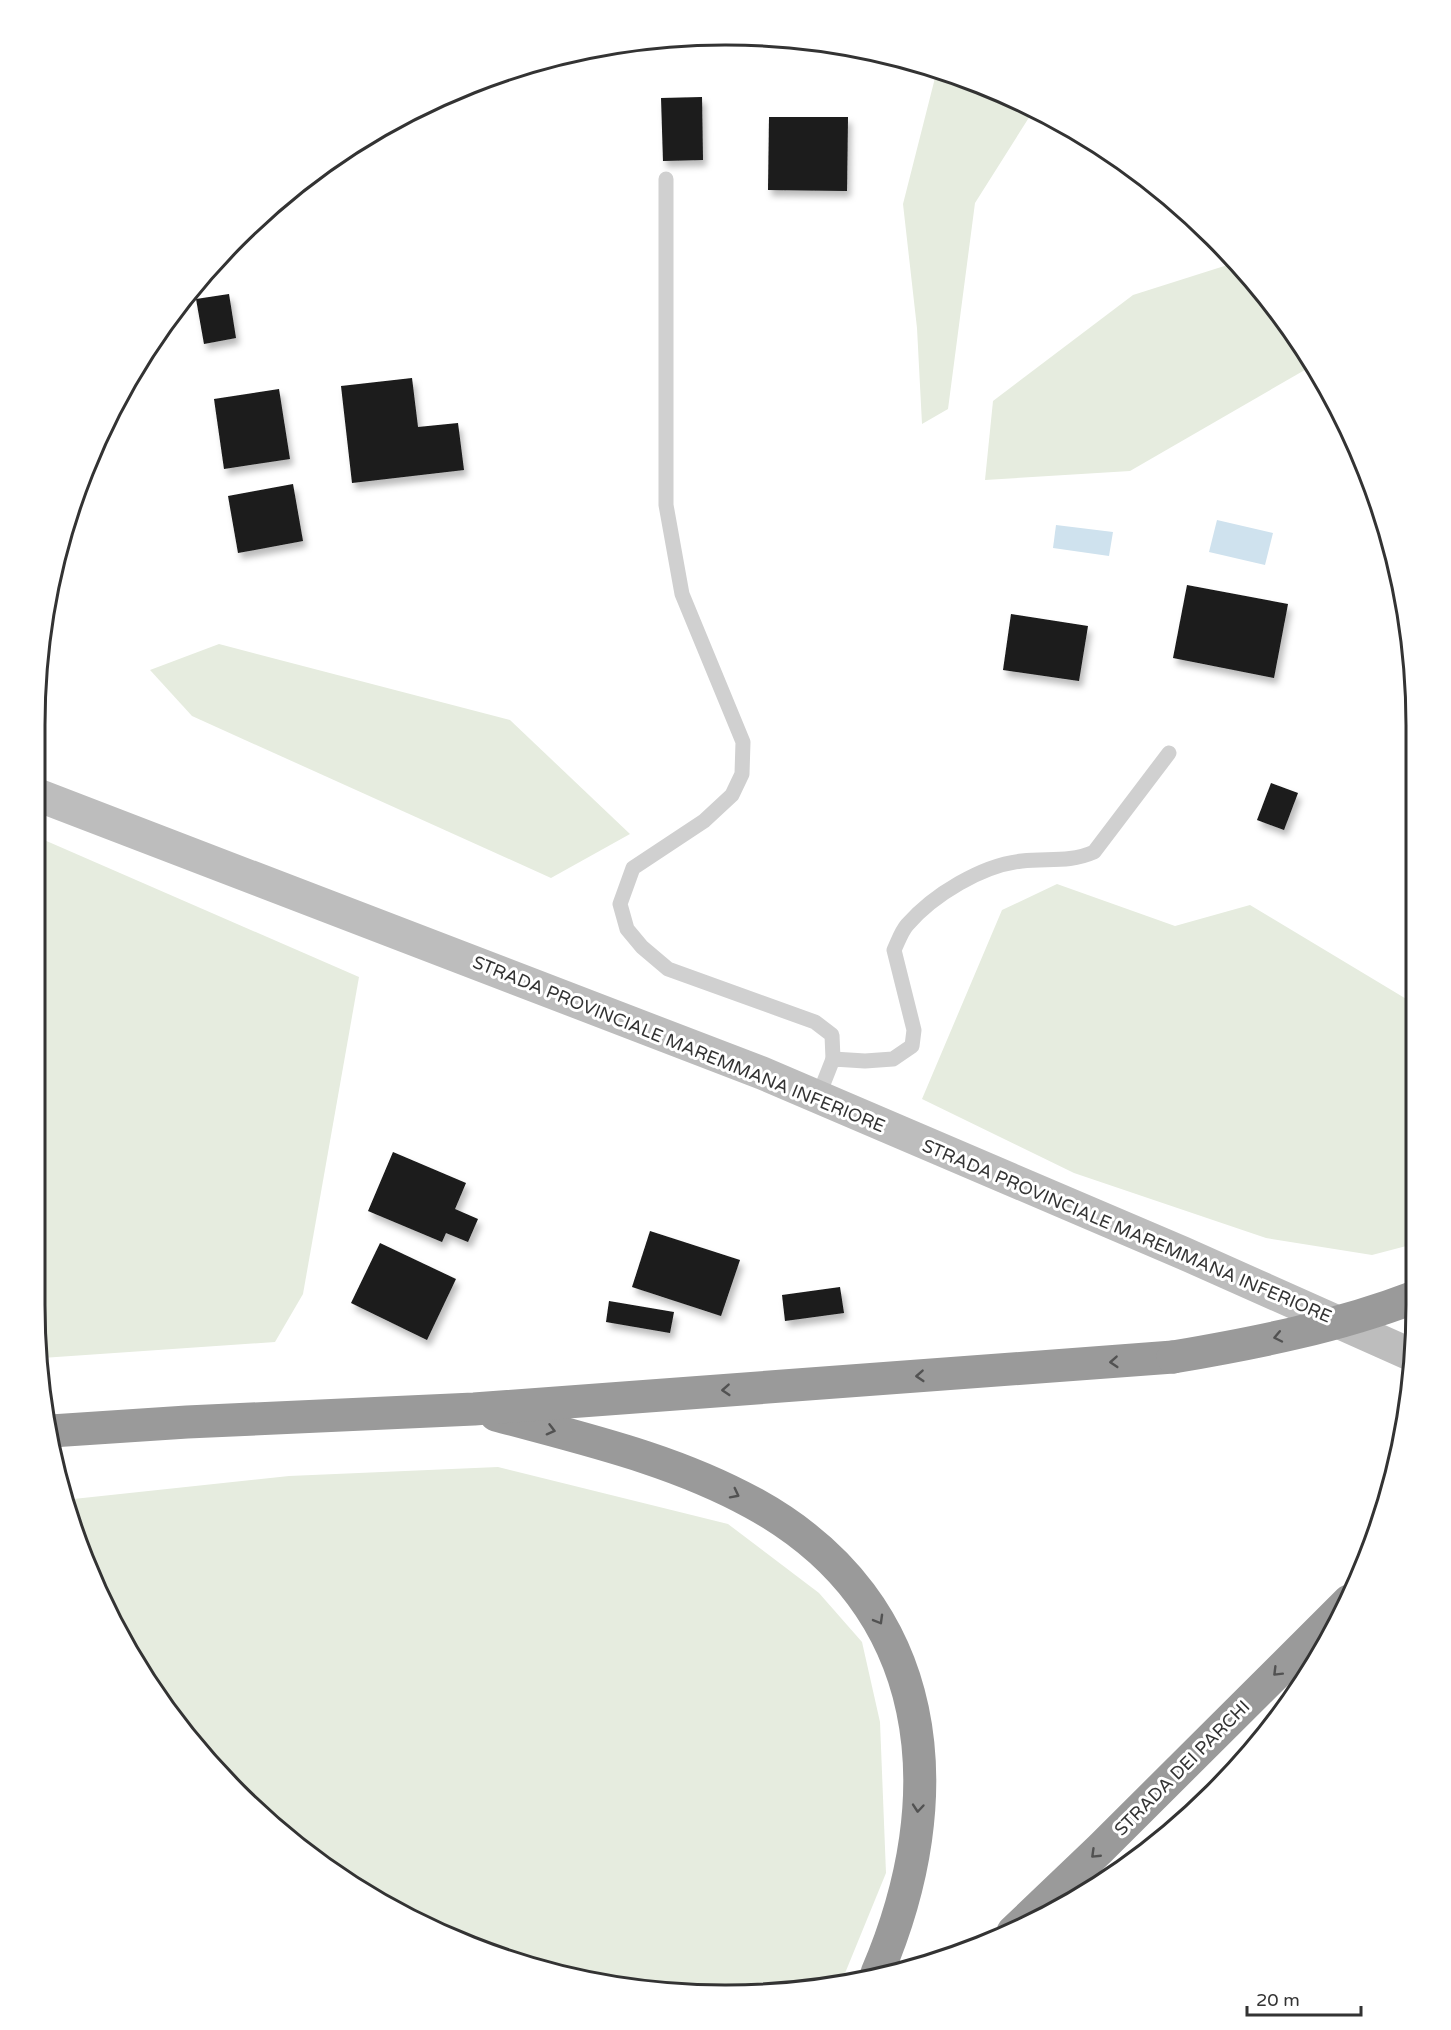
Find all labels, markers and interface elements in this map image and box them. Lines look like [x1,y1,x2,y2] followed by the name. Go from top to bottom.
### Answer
[470,951,888,1137] street label: STRADA PROVINCIALE MAREMMANA INFERIORE
[919,1134,1335,1328] street label: STRADA PROVINCIALE MAREMMANA INFERIORE
[1273,1330,1283,1343] one-way arrow
[1110,1355,1119,1368] one-way arrow
[915,1369,925,1382] one-way arrow
[721,1384,730,1397] one-way arrow
[545,1423,556,1435] one-way arrow
[728,1486,739,1498] one-way arrow
[872,1614,884,1625] one-way arrow
[1274,1665,1285,1676] one-way arrow
[1110,1696,1254,1840] street label: STRADA DEI PARCHI
[912,1804,925,1813] one-way arrow
[1091,1847,1102,1858] one-way arrow
[1247,1979,1361,2017] scale bar
[1256,1989,1300,2011] text: 20 m

